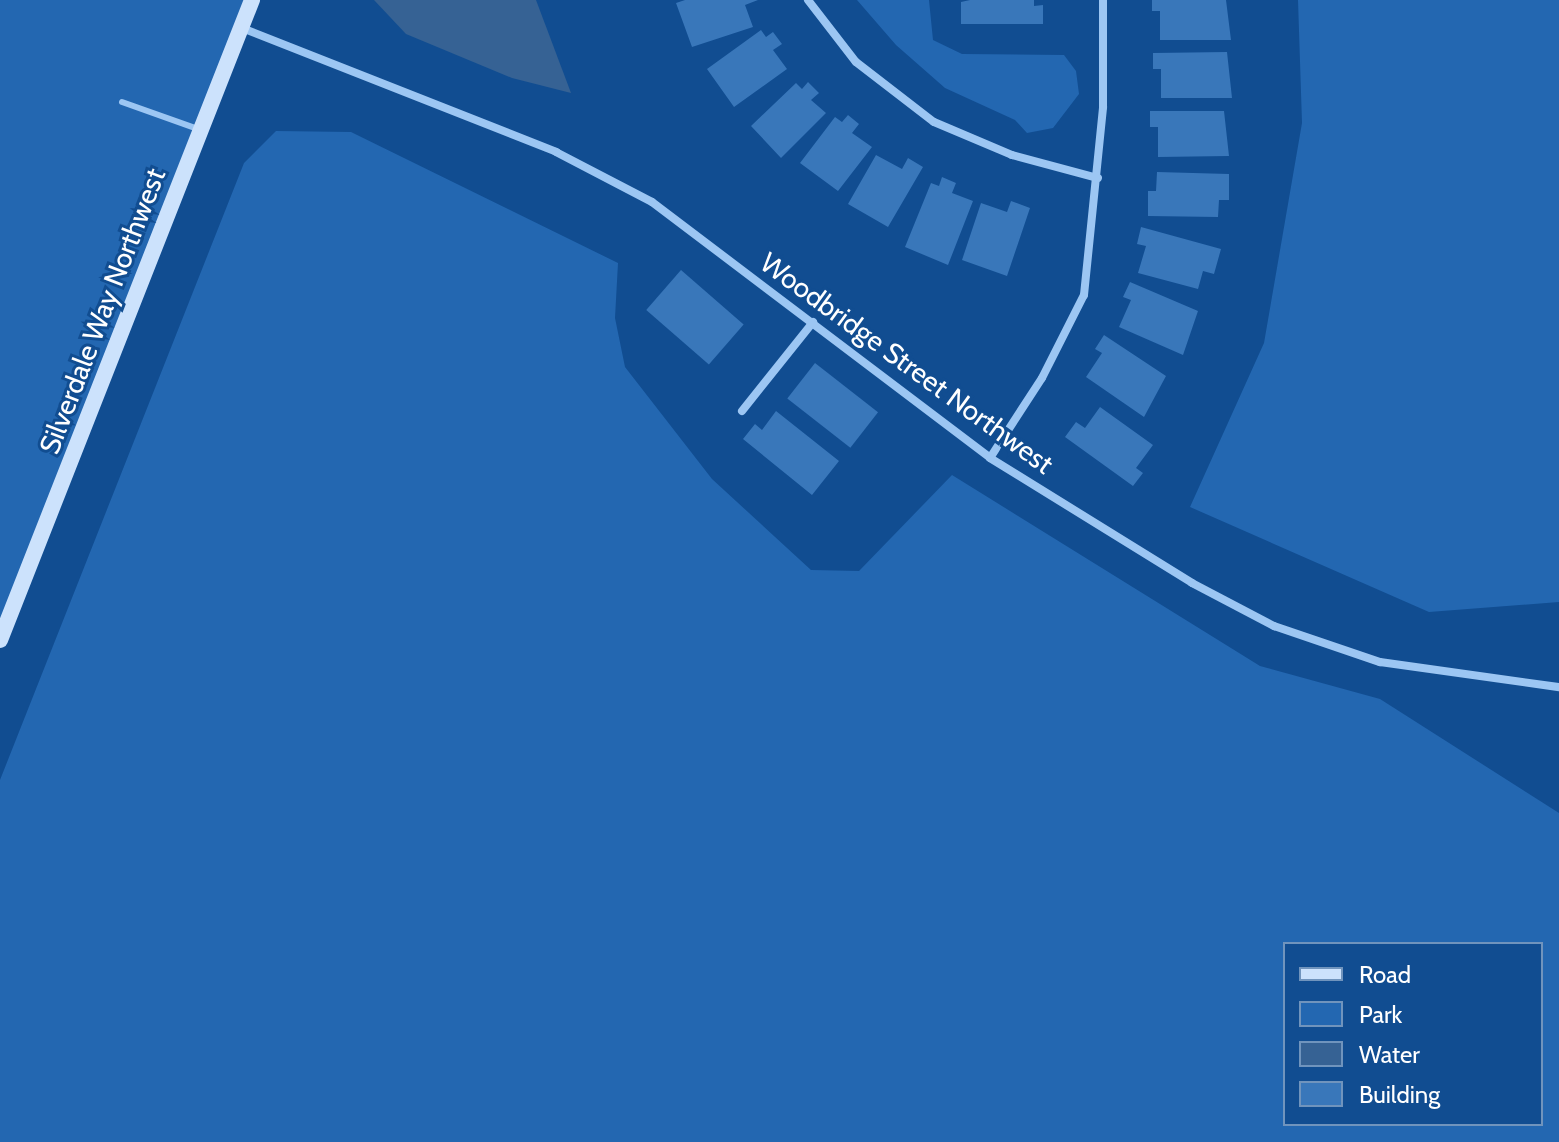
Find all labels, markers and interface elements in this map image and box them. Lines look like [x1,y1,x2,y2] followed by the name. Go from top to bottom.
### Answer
[32,163,172,459] street label: Silverdale Way Northwest
[754,245,1060,481] street label: Woodbridge Street Northwest
[1283,942,1543,1126] legend
[1359,960,1411,989] text: Road
[1359,1000,1402,1029] text: Park
[1359,1040,1420,1069] text: Water
[1359,1080,1440,1109] text: Building

